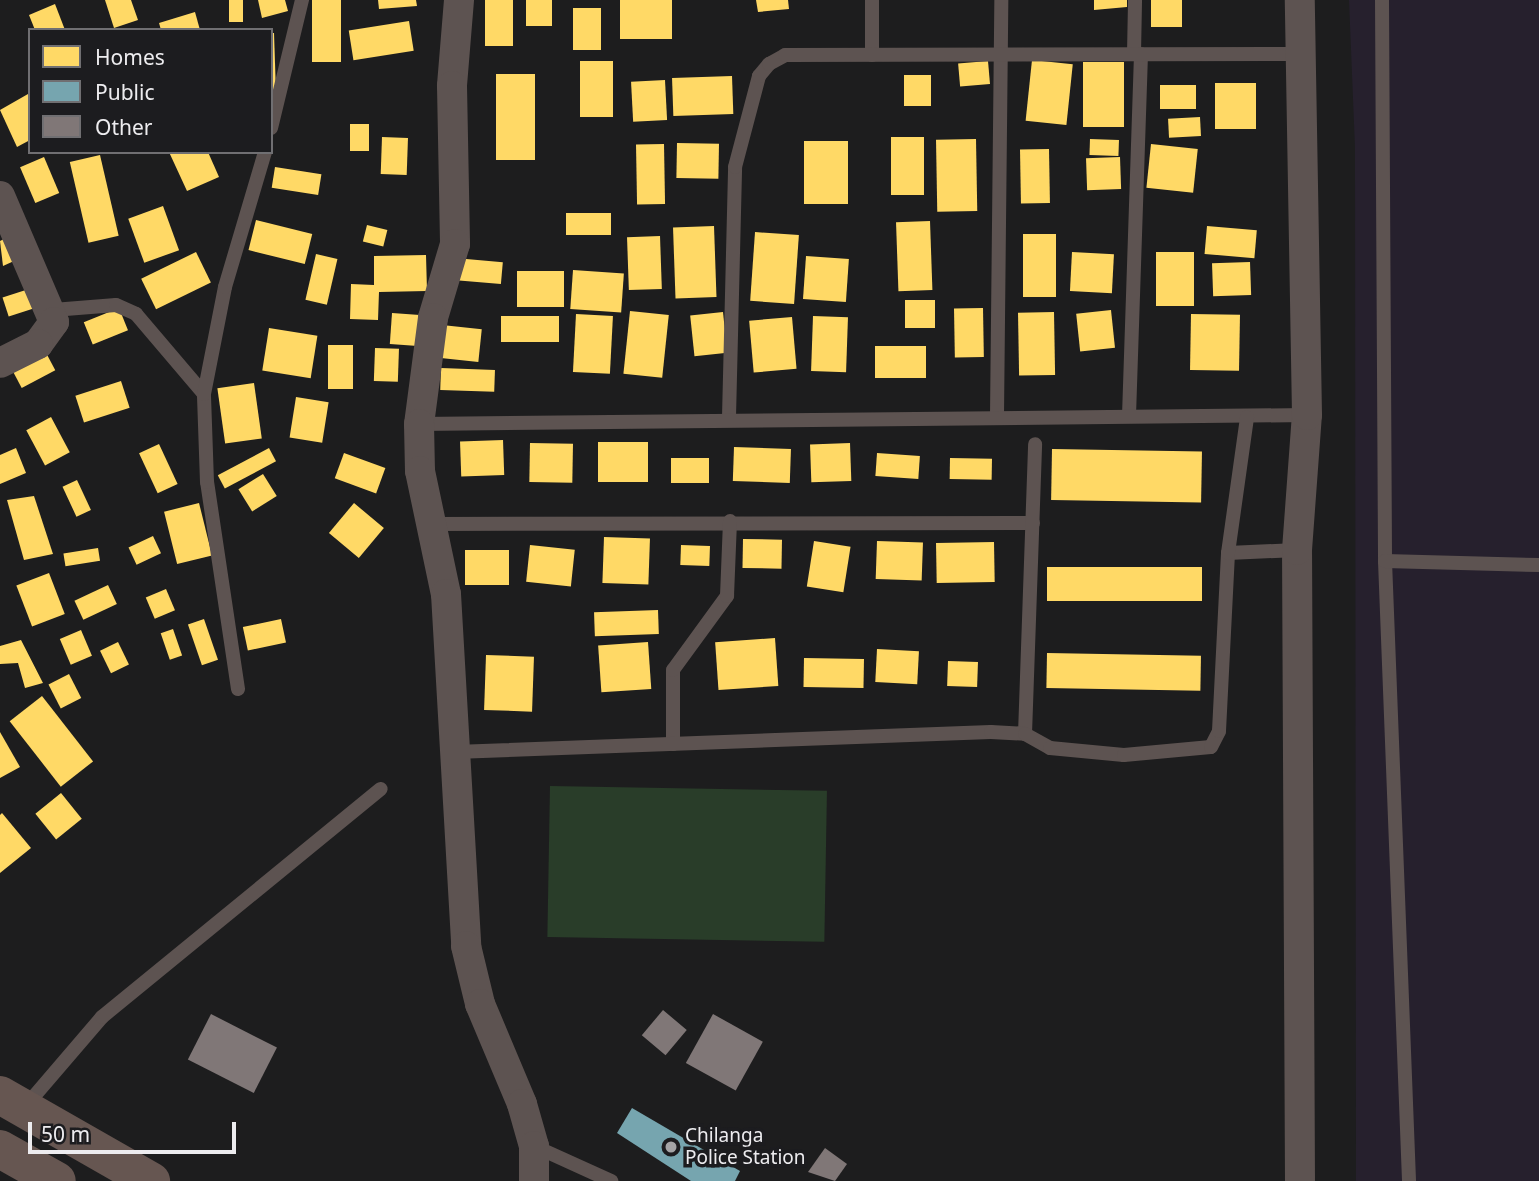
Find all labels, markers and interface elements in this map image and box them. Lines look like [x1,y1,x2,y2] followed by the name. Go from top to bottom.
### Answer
[28,28,273,154] legend
[95,43,165,71] text: Homes
[95,78,155,106] text: Public
[95,113,152,141] text: Other
[32,1108,240,1152] scale bar
[41,1120,90,1148] text: 50 m
[685,1125,806,1169] place label: Chilanga Police Station
[663,1139,679,1155] marker: Chilanga Police Station

